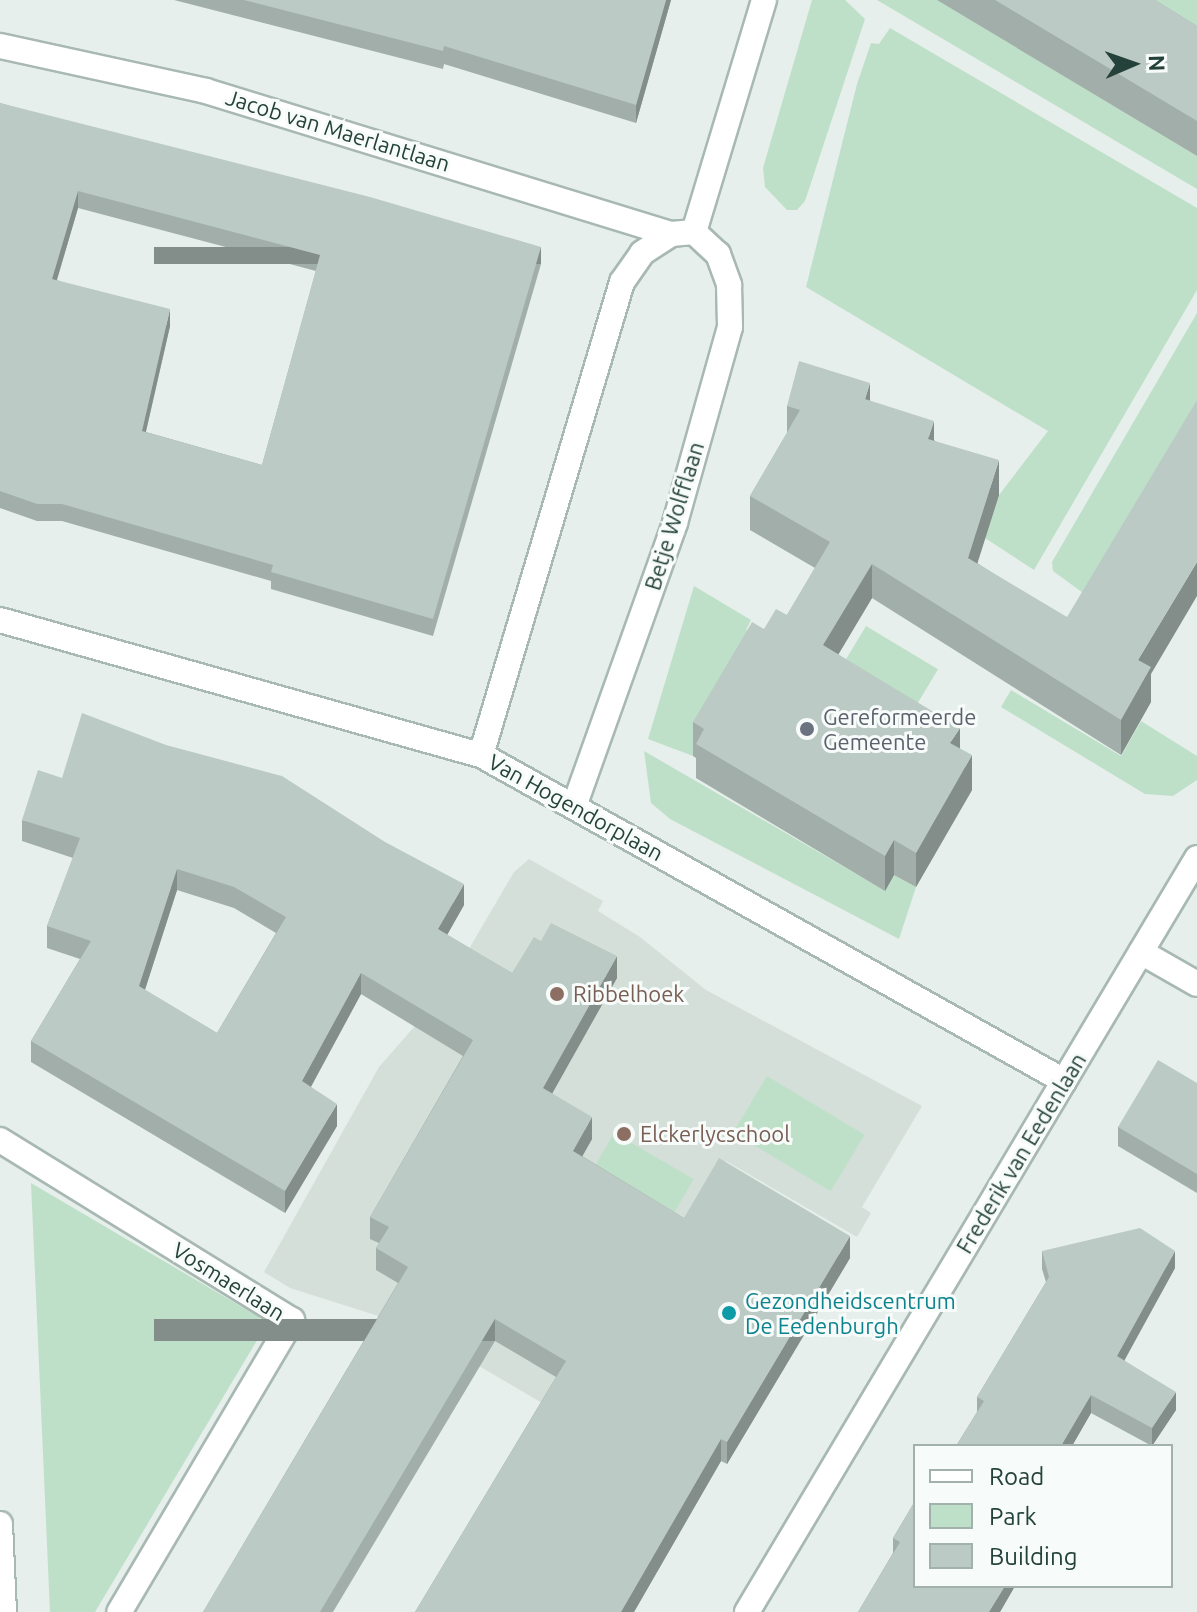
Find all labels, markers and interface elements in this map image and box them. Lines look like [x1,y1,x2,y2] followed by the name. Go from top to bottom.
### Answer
[1093,24,1173,104] north arrow
[1145,54,1170,72] text: N
[223,83,453,177] street label: Jacob van Maerlantlaan
[639,439,709,593] street label: Betje Wolfflaan
[823,703,976,754] place label: Gereformeerde Gemeente
[798,720,816,738] marker: Gereformeerde Gemeente
[484,748,668,866] street label: Van Hogendorplaan
[573,981,684,1007] place label: Ribbelhoek
[548,985,566,1003] marker: Ribbelhoek
[951,1048,1091,1258] street label: Frederik van Eedenlaan
[640,1121,790,1147] place label: Elckerlycschool
[615,1125,633,1143] marker: Elckerlycschool
[168,1236,290,1326] street label: Vosmaerlaan
[745,1287,956,1338] place label: Gezondheidscentrum De Eedenburgh
[720,1304,738,1322] marker: Gezondheidscentrum De Eedenburgh
[913,1444,1173,1588] legend
[989,1463,1044,1490] text: Road
[989,1503,1037,1530] text: Park
[989,1543,1077,1570] text: Building

